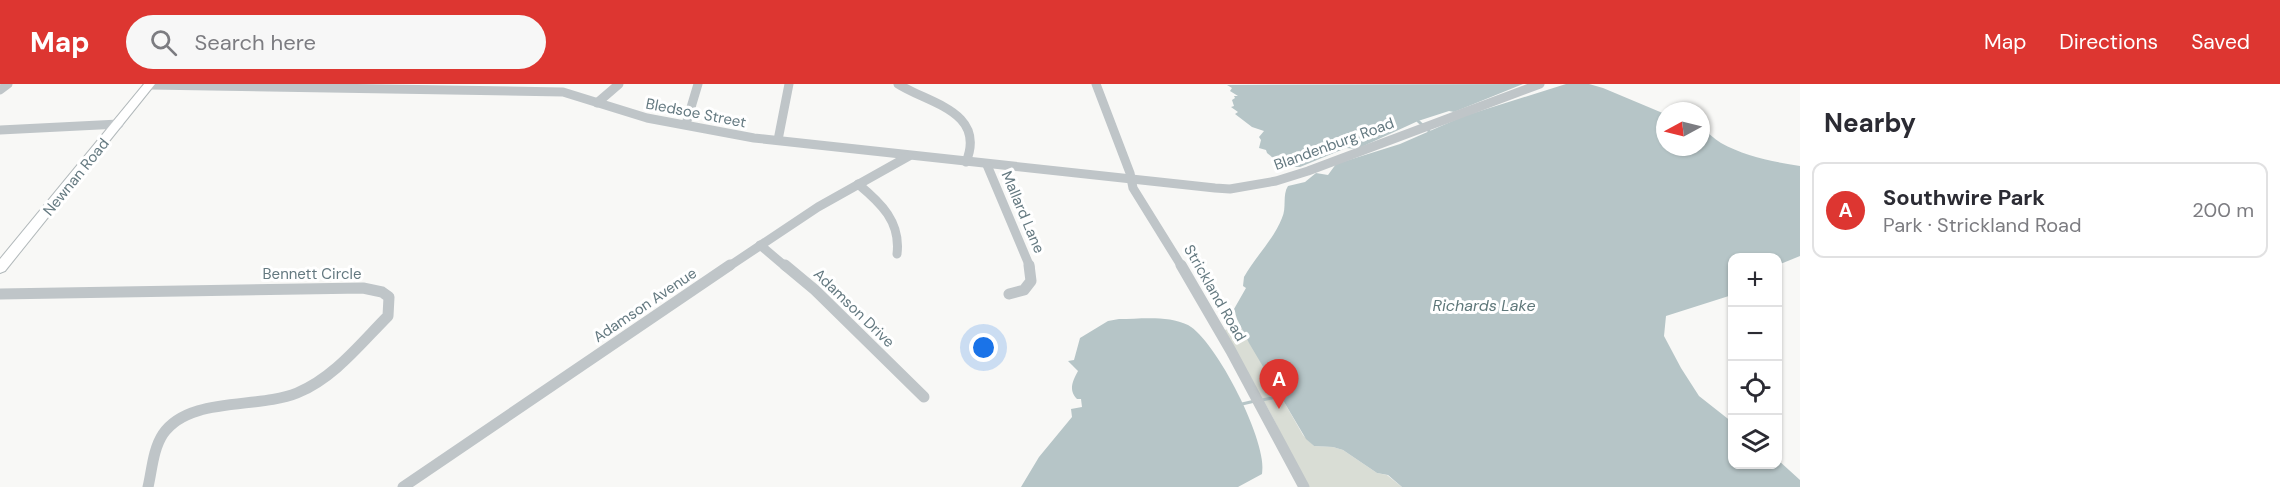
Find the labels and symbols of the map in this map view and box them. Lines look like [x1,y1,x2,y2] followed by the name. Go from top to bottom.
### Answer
[644,93,748,133] street label: Bledsoe Street
[1656,102,1710,156] north arrow
[1271,113,1397,175] street label: Blandenburg Road
[39,134,113,220] street label: Newnan Road
[997,168,1049,256] street label: Mallard Lane
[1179,241,1251,345] street label: Strickland Road
[589,263,701,347] street label: Adamson Avenue
[263,264,361,284] street label: Bennett Circle
[809,264,899,352] street label: Adamson Drive
[1432,295,1536,316] water label: Richards Lake
[969,333,998,362] your location
[1260,360,1298,409] pin: A

